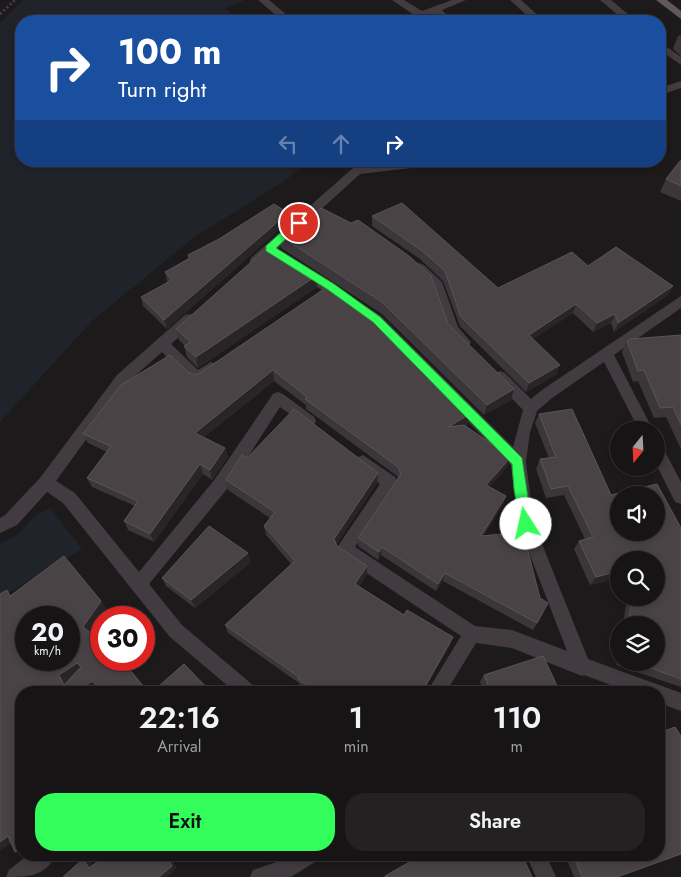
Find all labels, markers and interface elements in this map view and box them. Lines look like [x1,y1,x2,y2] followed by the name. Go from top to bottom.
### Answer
[118,27,221,77] text: 100 m
[35,35,100,100] icon: right
[118,73,206,105] text: Turn right
[274,130,302,158] icon: left
[327,130,355,158] icon: ahead
[380,130,408,158] icon: right
[278,202,320,244] pin
[285,209,313,237] icon: arrive
[610,421,665,476] north arrow
[610,421,665,671] map controls
[610,486,665,541] button: sound
[499,497,551,549] position arrow
[610,551,665,606] button: search
[90,606,155,671] speed limit sign: 30
[31,614,64,650] text: 20
[610,616,665,671] button: layers
[34,642,61,660] text: km/h
[139,696,220,739] text: 22:16
[349,696,364,739] text: 1
[492,696,541,739] text: 110
[157,735,201,758] text: Arrival
[344,735,369,758] text: min
[511,735,523,758] text: m
[35,793,335,851] button: Exit
[345,793,645,851] button: Share

